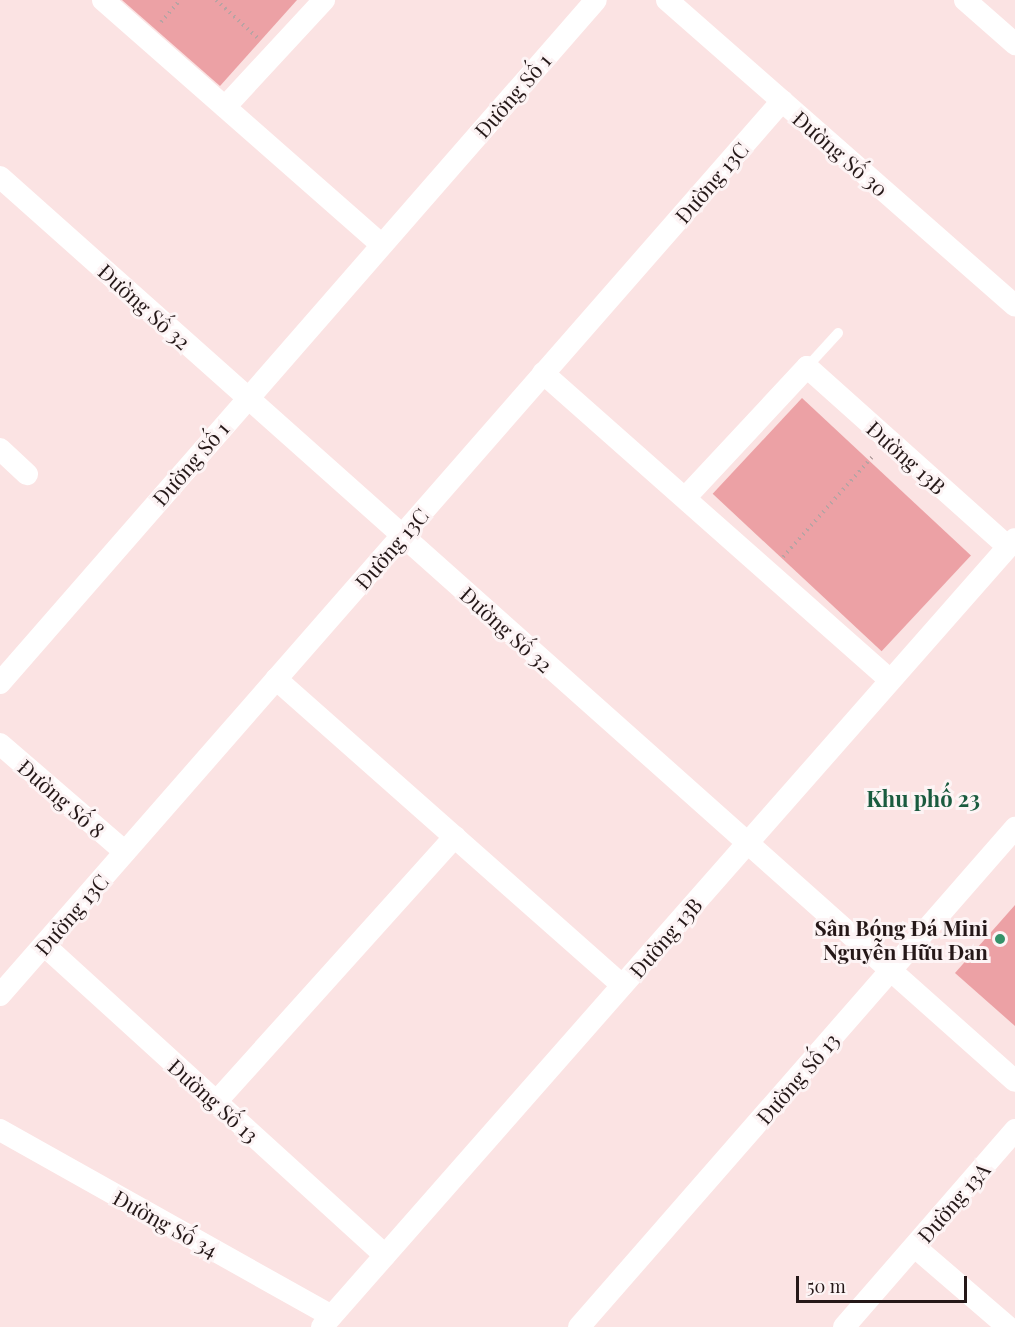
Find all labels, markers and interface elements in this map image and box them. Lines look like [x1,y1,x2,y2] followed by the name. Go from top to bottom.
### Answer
[469,48,555,142] street label: Đường Số 1
[788,105,894,201] street label: Đường Số 30
[669,136,753,228] street label: Đường 13C
[94,258,196,354] street label: Đường Số 32
[862,415,952,499] street label: Đường 13B
[147,416,233,510] street label: Đường Số 1
[349,502,433,594] street label: Đường 13C
[456,581,558,677] street label: Đường Số 32
[14,754,110,842] street label: Đường Số 8
[866,786,980,812] district label: Khu phố 23
[29,868,113,960] street label: Đường 13C
[624,892,706,982] street label: Đường 13B
[814,914,988,964] place label: Sân Bóng Đá Mini Nguyễn Hữu Đan
[993,932,1007,946] marker: Sân Bóng Đá Mini Nguyễn Hữu Đan
[751,1027,843,1129] street label: Đường Số 13
[164,1053,264,1147] street label: Đường Số 13
[911,1157,995,1247] street label: Đường 13A
[109,1184,223,1262] street label: Đường Số 34
[799,1264,970,1302] scale bar
[807,1274,846,1298] text: 50 m

